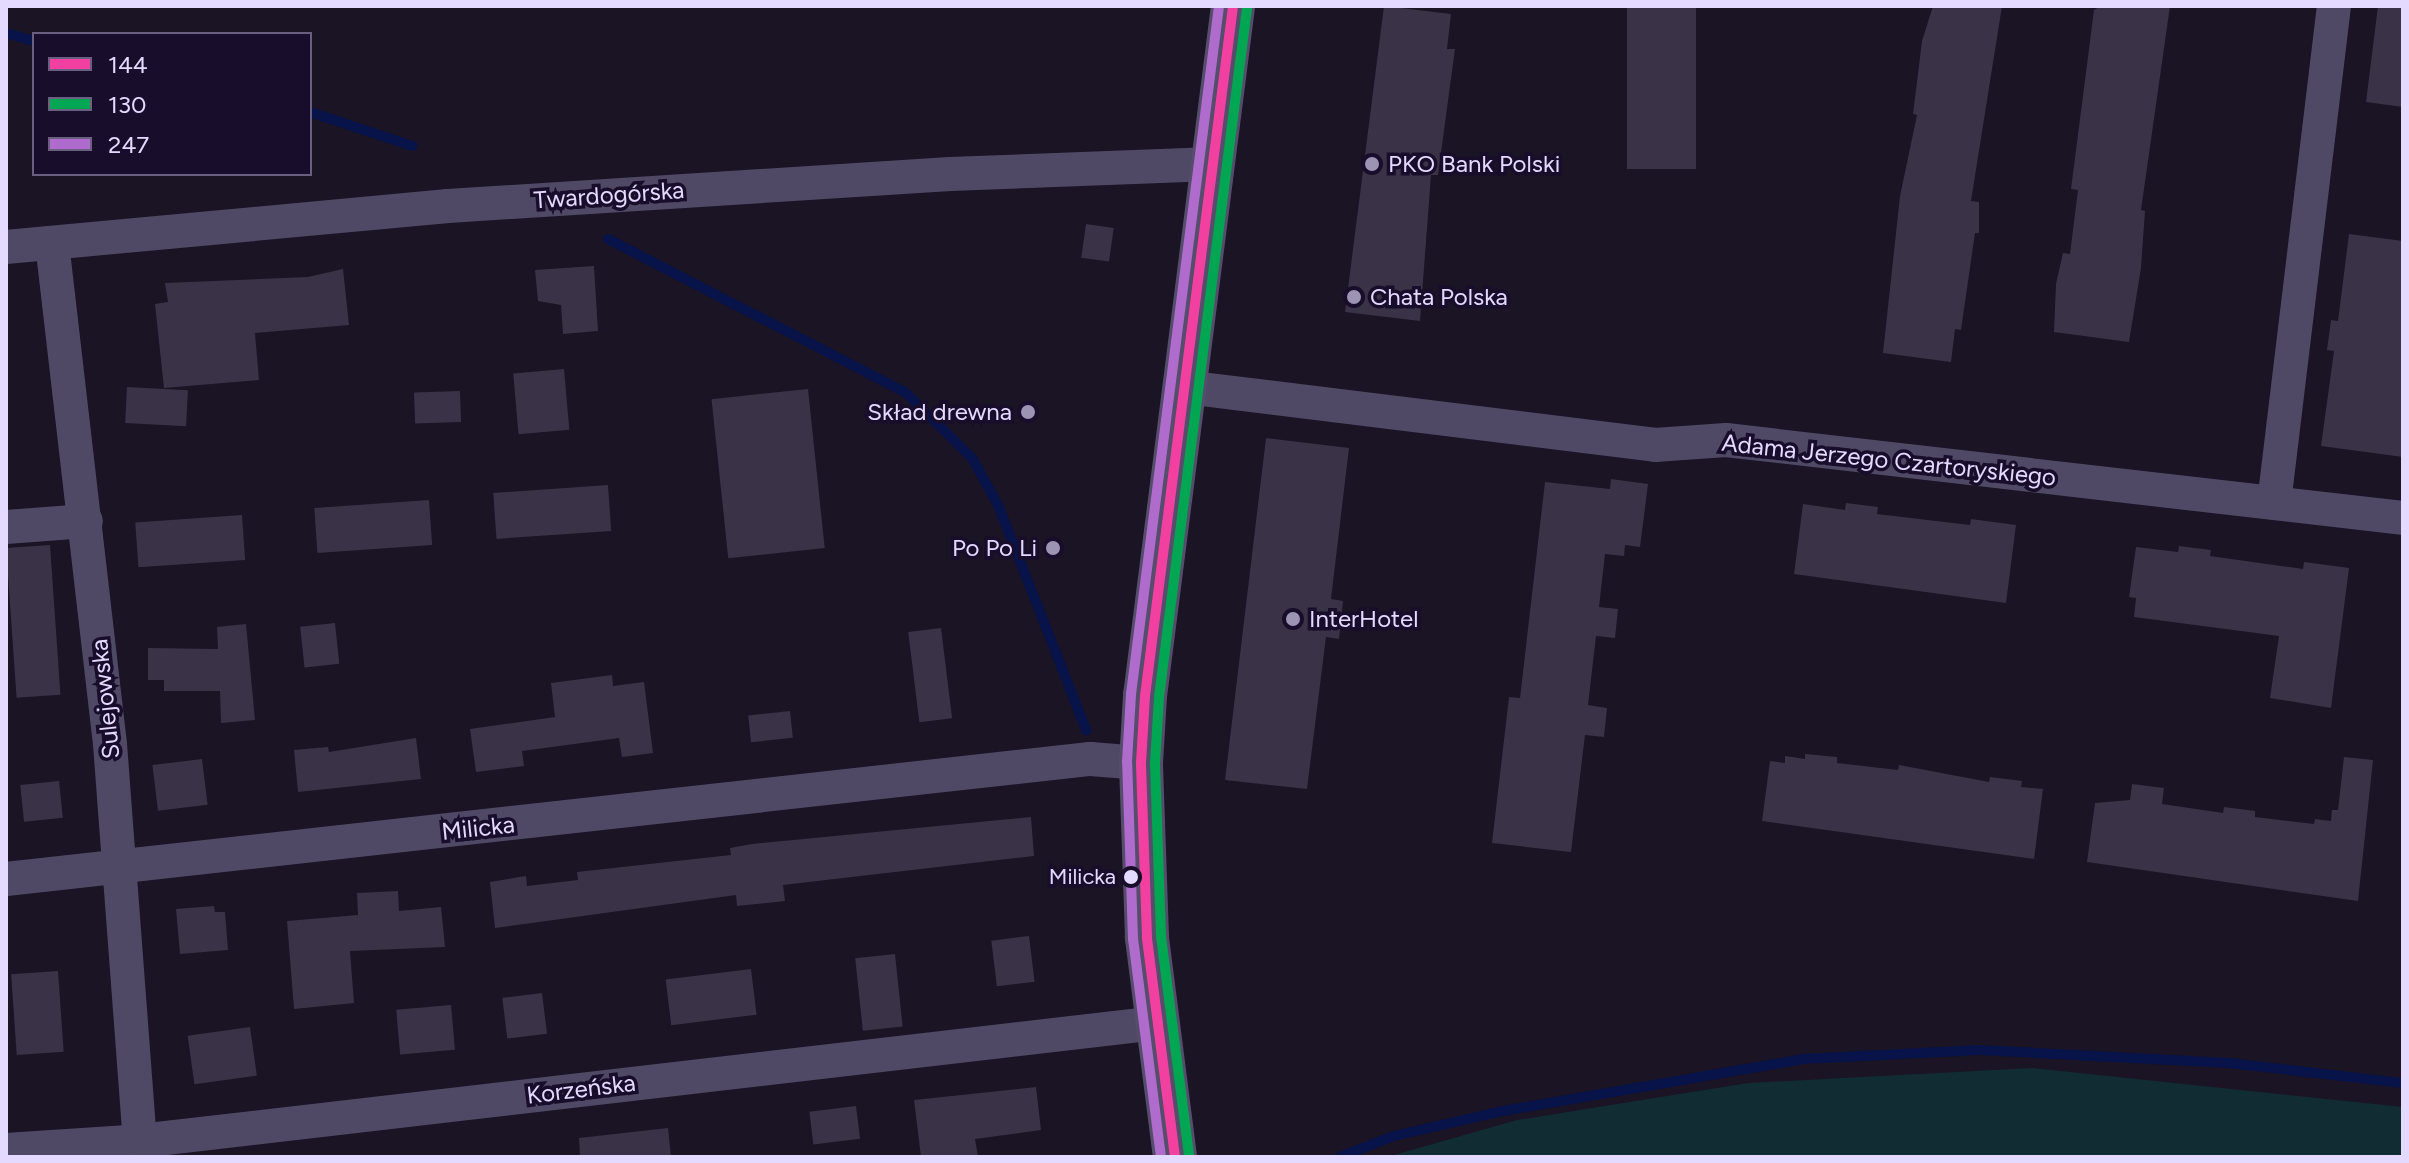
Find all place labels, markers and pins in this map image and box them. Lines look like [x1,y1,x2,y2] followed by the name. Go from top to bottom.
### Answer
[1388,150,1560,178] place label: PKO Bank Polski
[1363,155,1381,173] marker: PKO Bank Polski
[1370,283,1508,311] place label: Chata Polska
[1345,288,1363,306] marker: Chata Polska
[867,398,1012,426] place label: Skład drewna
[1019,403,1037,421] marker: Skład drewna
[952,534,1037,562] place label: Po Po Li
[1044,539,1062,557] marker: Po Po Li
[1309,605,1418,633] place label: InterHotel
[1284,610,1302,628] marker: InterHotel
[1049,864,1116,890] place label: Milicka
[1123,869,1139,885] marker: Milicka

